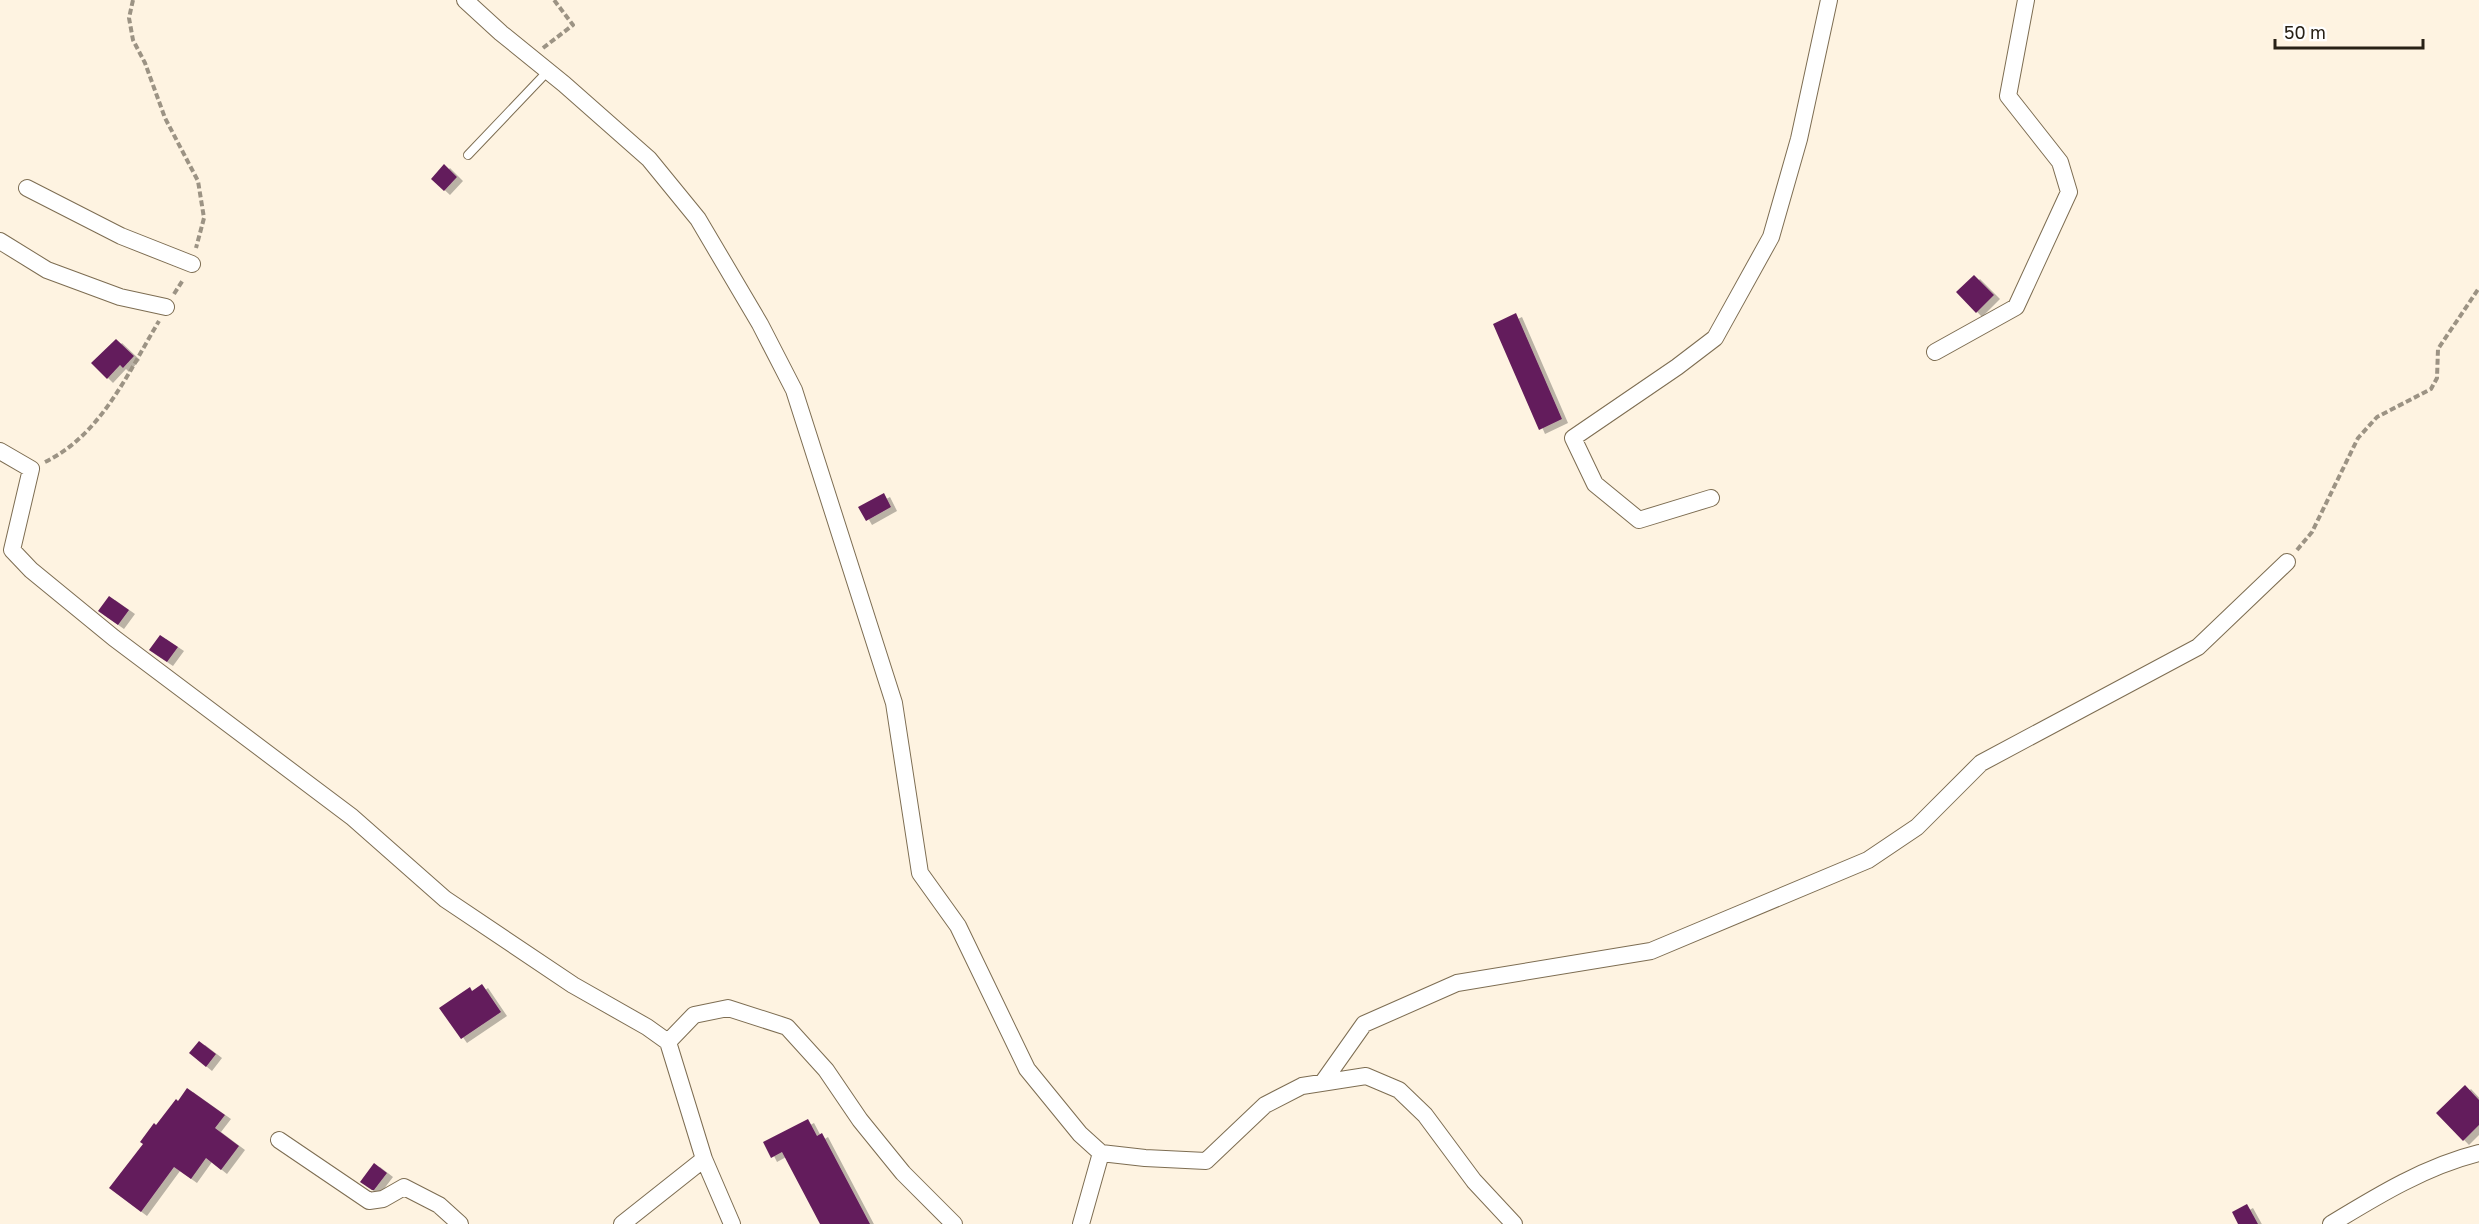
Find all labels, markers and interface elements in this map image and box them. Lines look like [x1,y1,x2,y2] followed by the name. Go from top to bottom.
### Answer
[2275,12,2424,50] scale bar
[2284,21,2326,43] text: 50 m

